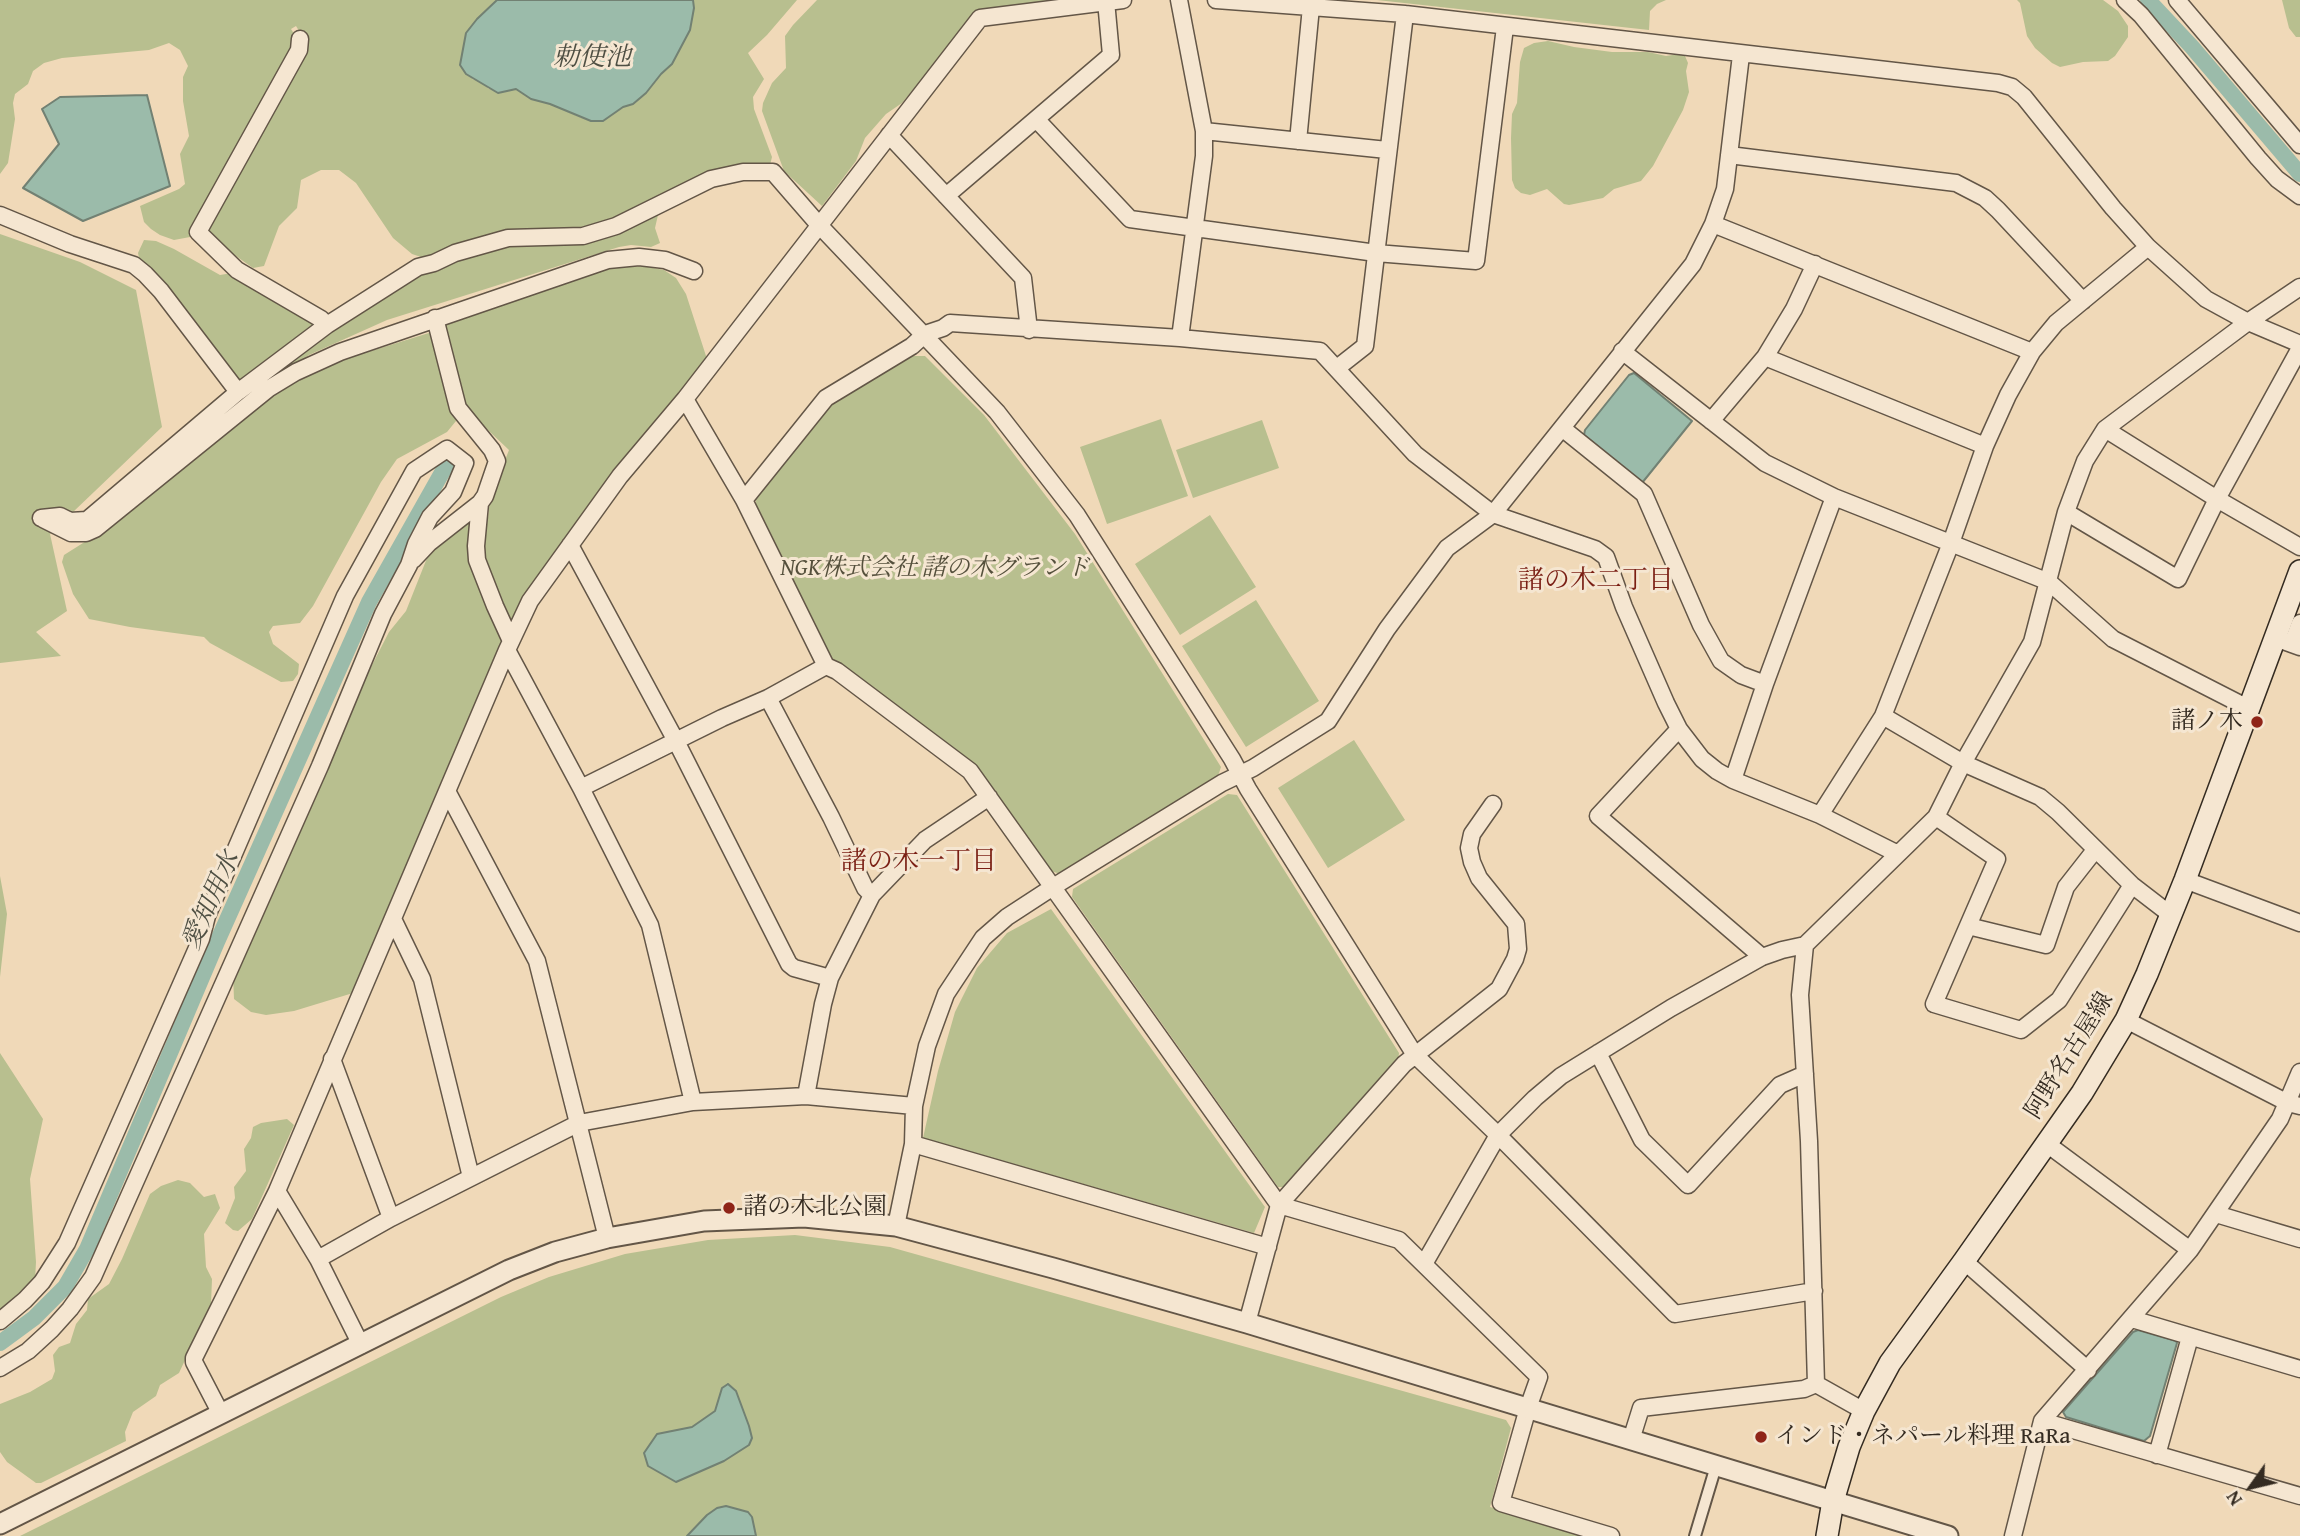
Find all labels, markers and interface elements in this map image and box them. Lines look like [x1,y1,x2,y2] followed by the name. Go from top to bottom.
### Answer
[553,42,631,74] water label: 勅使池
[780,555,1090,583] park label: NGK株式会社 諸の木グランド
[1518,565,1674,597] district label: 諸の木二丁目
[2171,708,2243,736] place label: 諸ノ木
[2249,714,2265,730] marker: 諸ノ木
[841,846,997,878] district label: 諸の木一丁目
[177,847,247,955] water label: 愛知用水
[2020,987,2120,1125] street label: 阿野名古屋線
[743,1194,887,1222] place label: 諸の木北公園
[721,1200,737,1216] marker: 諸の木北公園
[1775,1423,2071,1451] place label: インド・ネパール料理 RaRa
[1753,1429,1769,1445] marker: インド・ネパール料理 RaRa
[2216,1452,2286,1522] north arrow
[2218,1486,2249,1512] text: N

